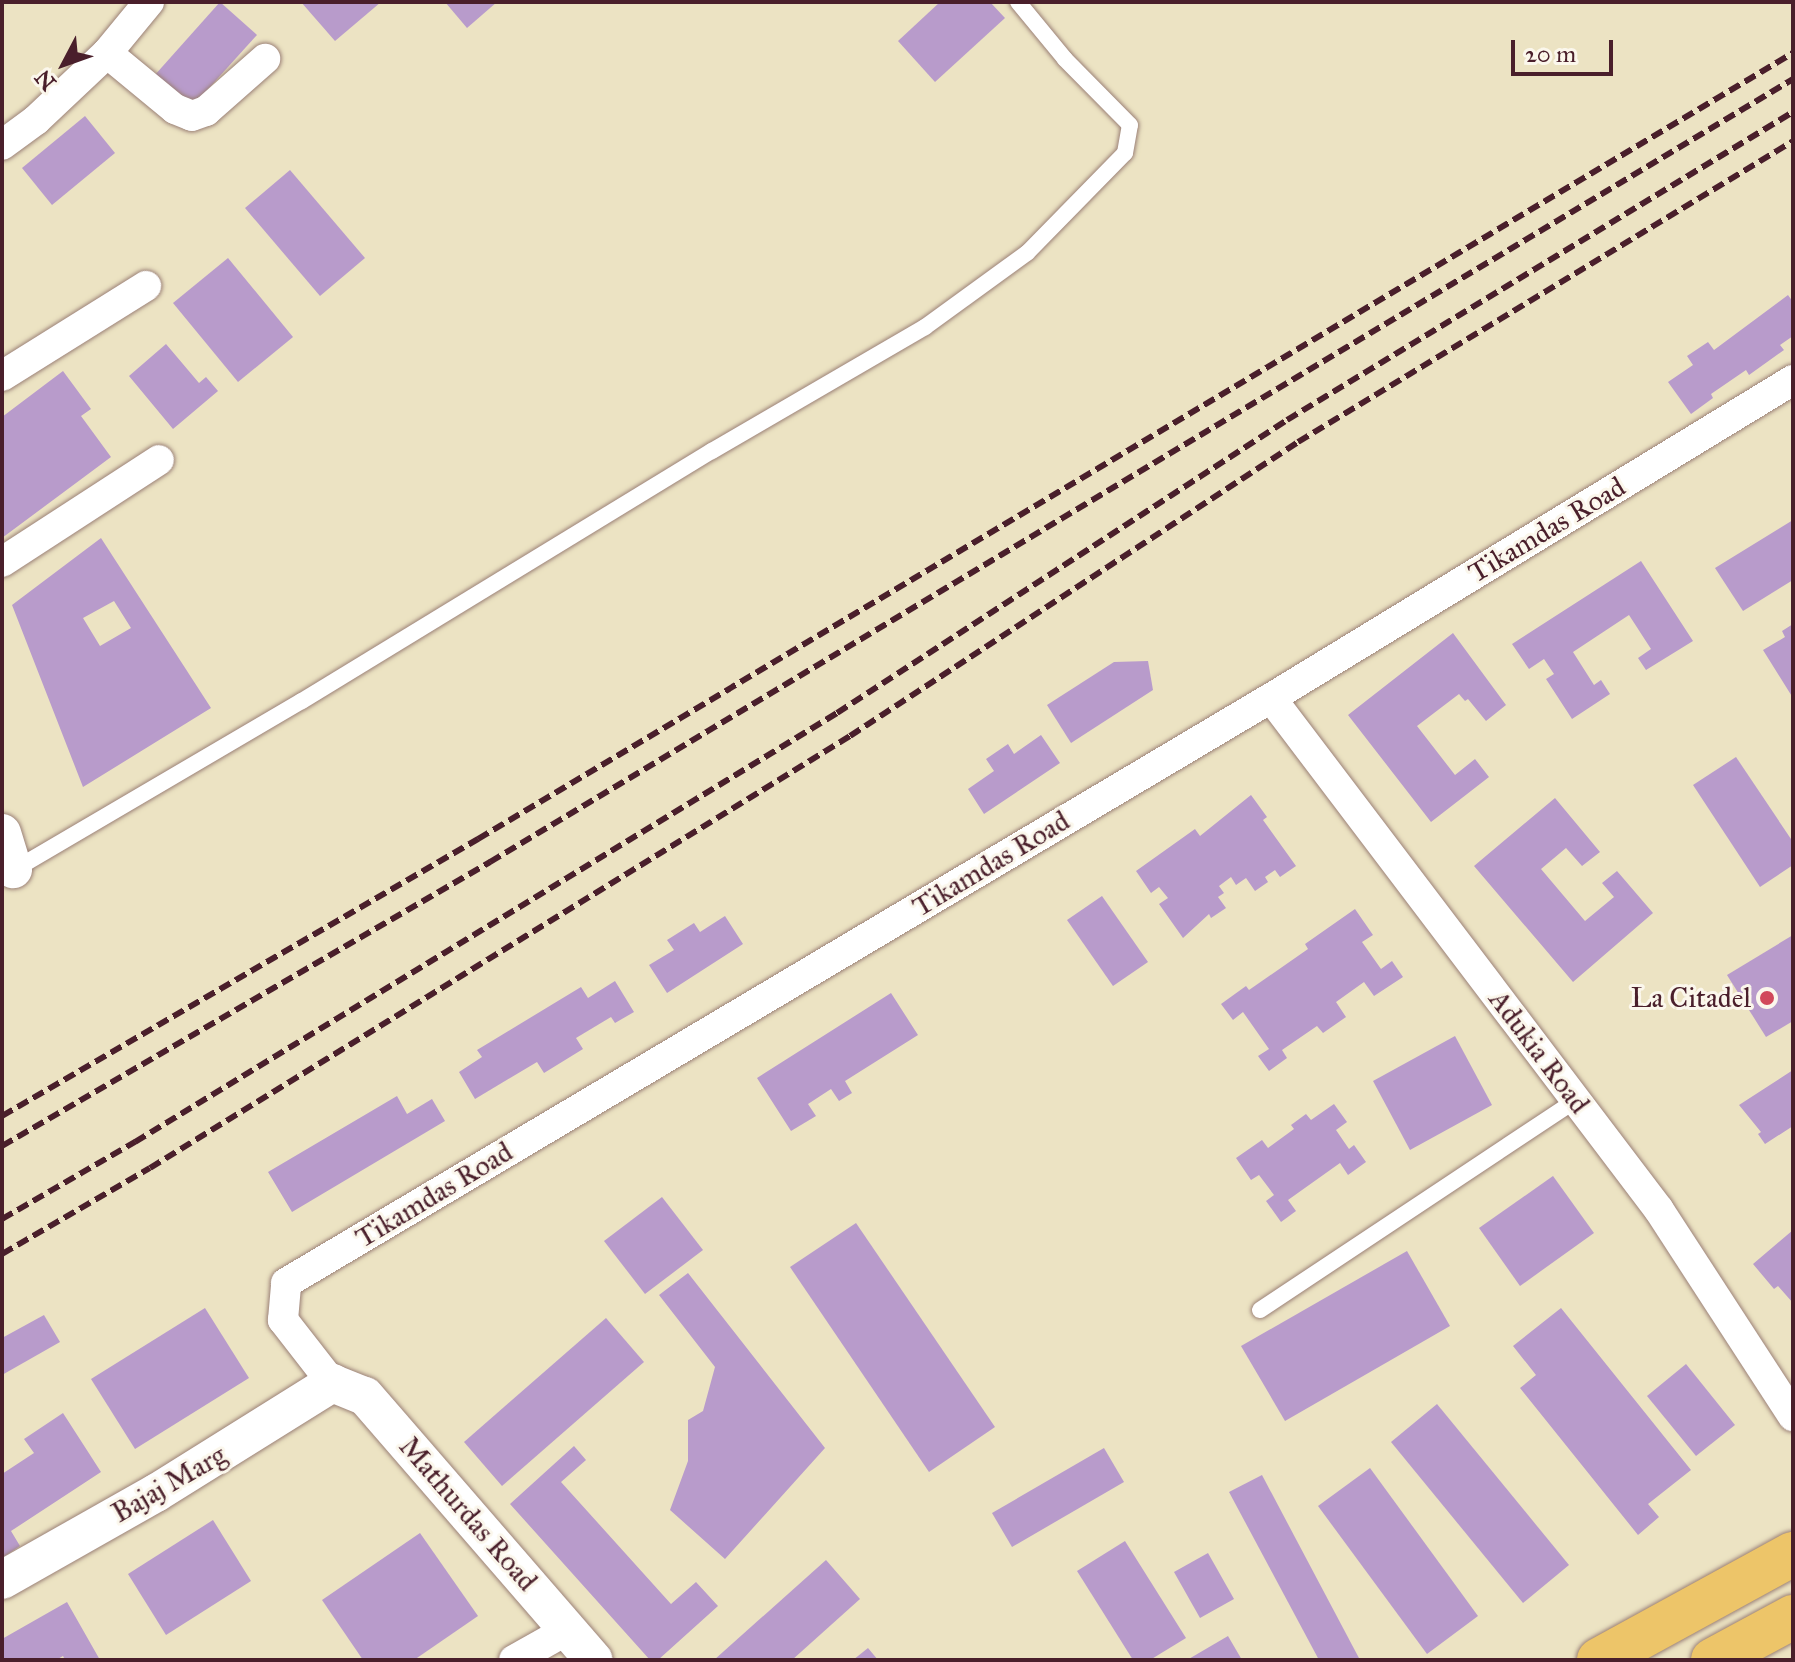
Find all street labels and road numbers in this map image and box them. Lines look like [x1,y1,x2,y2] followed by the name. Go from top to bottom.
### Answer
[1463,470,1631,590] street label: Tikamdas Road
[907,804,1075,924] street label: Tikamdas Road
[1482,984,1596,1120] street label: Adukia Road
[350,1135,518,1255] street label: Tikamdas Road
[392,1430,544,1598] street label: Mathurdas Road
[106,1438,232,1530] street label: Bajaj Marg

